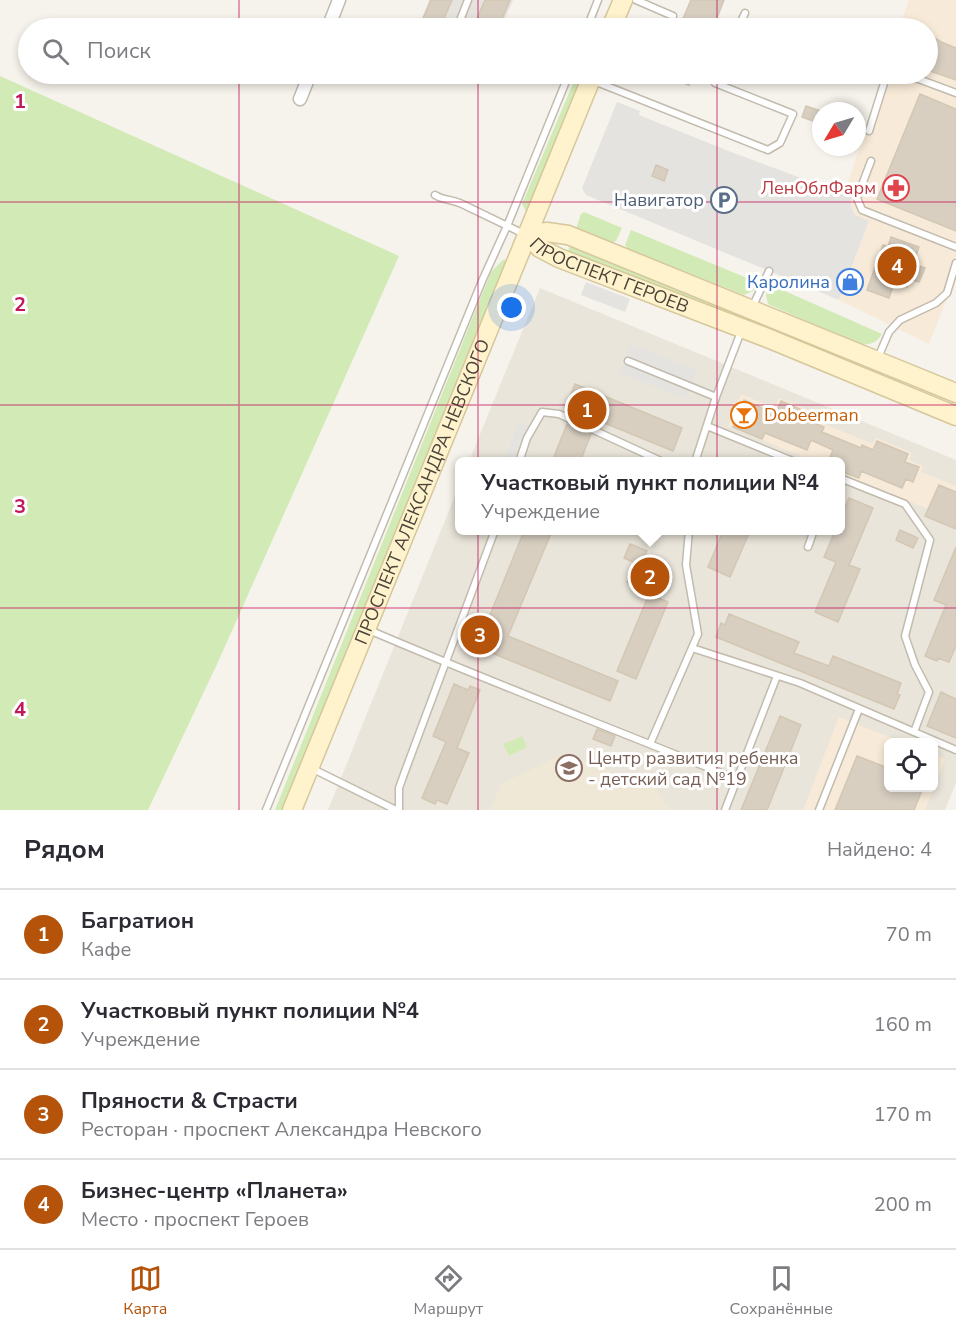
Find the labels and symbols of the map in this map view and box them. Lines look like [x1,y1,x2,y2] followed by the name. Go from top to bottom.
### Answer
[14,88,26,115] text: 1
[812,102,866,156] north arrow
[881,173,911,203] pharmacy icon: ЛенОблФарм
[761,176,876,200] place label: ЛенОблФарм
[709,185,739,215] parking icon: Навигатор
[614,188,704,212] place label: Навигатор
[524,232,692,319] street label: ПРОСПЕКТ ГЕРОЕВ
[878,244,916,288] pin: 4
[835,267,865,297] shop icon: Каролина
[747,270,830,294] place label: Каролина
[14,291,26,318] text: 2
[497,293,526,322] your location
[349,335,495,648] street label: ПРОСПЕКТ АЛЕКСАНДРА НЕВСКОГО
[568,388,606,432] pin: 1
[729,400,759,430] bar icon: Dobeerman
[764,403,859,427] place label: Dobeerman
[14,493,26,520] text: 3
[630,554,670,600] pin: 2
[460,612,500,658] pin: 3
[14,696,26,723] text: 4
[588,746,798,791] place label: Центр развития ребенка - детский сад №19
[554,753,584,783] school or university icon: Центр развития ребенка - детский сад №19

